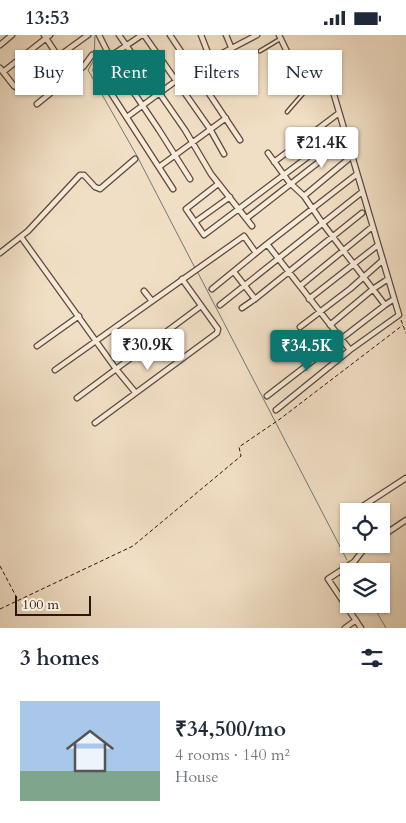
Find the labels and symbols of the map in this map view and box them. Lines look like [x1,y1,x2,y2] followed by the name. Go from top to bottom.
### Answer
[281,127,363,169] pin: ₹21.4K
[107,329,189,371] pin: ₹30.9K
[266,329,348,372] pin: ₹34.5K
[15,593,91,616] scale bar

